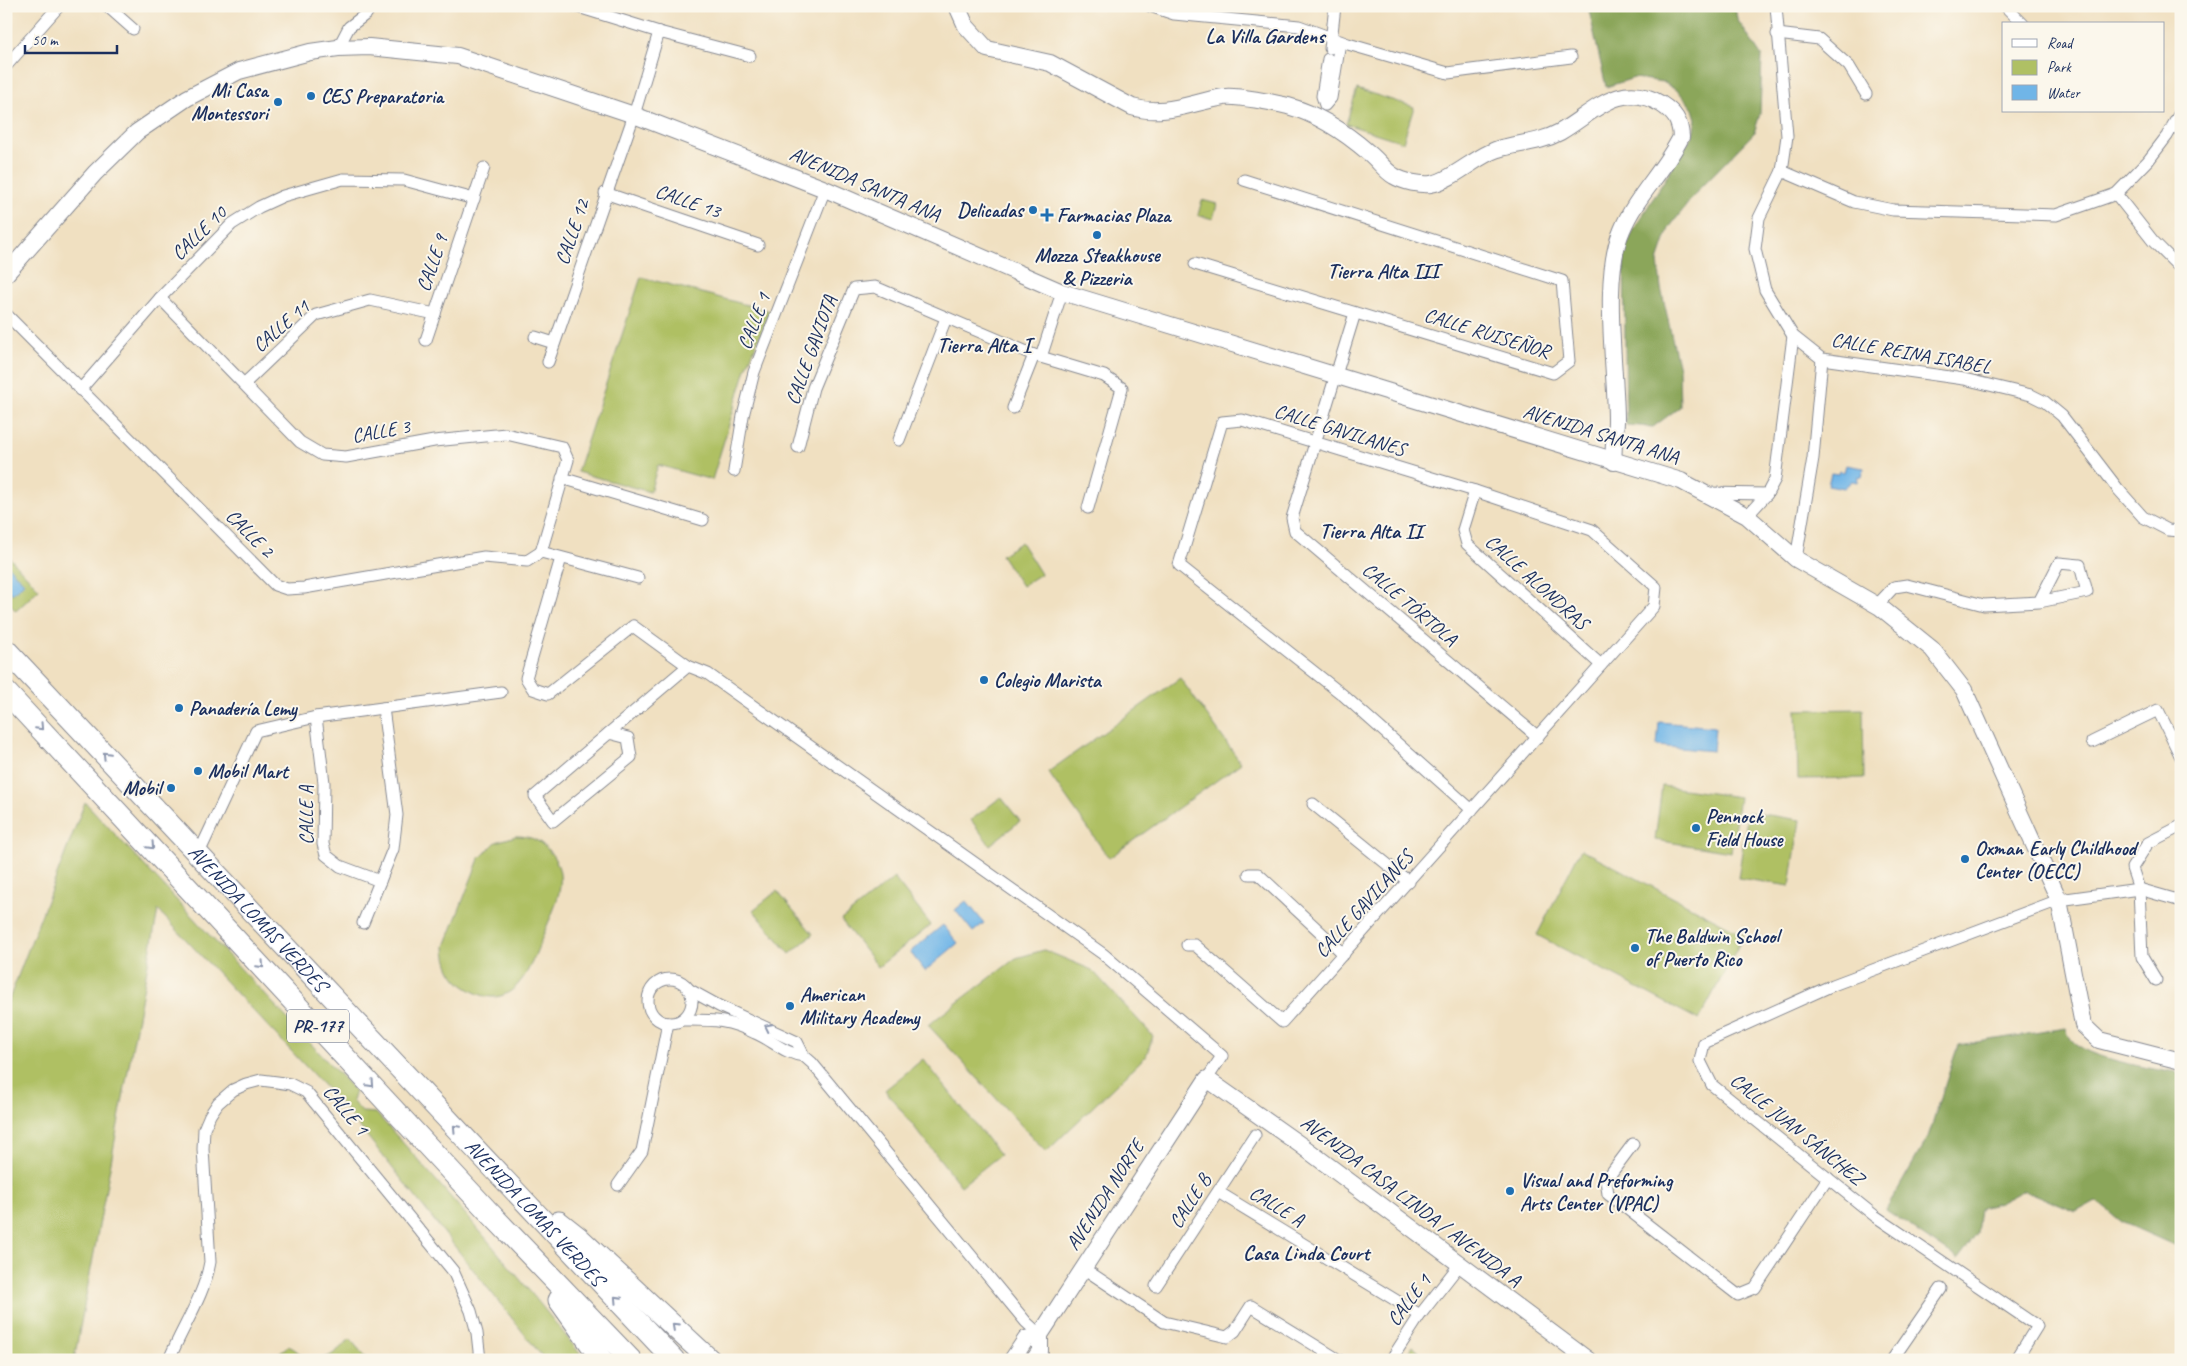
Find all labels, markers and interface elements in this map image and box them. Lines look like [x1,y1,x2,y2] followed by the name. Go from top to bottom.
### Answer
[25,22,118,54] scale bar
[2002,22,2164,112] legend
[1205,23,1327,49] district label: La Villa Gardens
[32,31,59,50] text: 50 m
[2047,34,2074,53] text: Road
[2047,58,2072,77] text: Park
[191,78,271,126] place label: Mi Casa Montessori
[321,84,445,109] place label: CES Preparatoria
[2047,84,2081,103] text: Water
[305,90,317,102] marker: CES Preparatoria
[272,96,284,108] marker: Mi Casa Montessori
[786,141,945,227] street label: AVENIDA SANTA ANA
[652,178,726,224] street label: CALLE 13
[549,194,595,268] street label: CALLE 12
[957,198,1025,223] place label: Delicadas
[166,199,233,265] street label: CALLE 10
[1057,203,1172,228] place label: Farmacias Plaza
[1027,204,1039,216] marker: Delicadas
[1041,209,1053,221] marker: Farmacias Plaza
[411,229,454,295] street label: CALLE 9
[1091,229,1103,241] marker: Mozza Steakhouse & Pizzeria
[1035,243,1162,291] place label: Mozza Steakhouse & Pizzeria
[1327,258,1443,284] district label: Tierra Alta III
[732,288,777,353] street label: CALLE 1
[780,291,843,408] street label: CALLE GAVIOTA
[247,294,315,358] street label: CALLE 11
[1421,302,1555,365] street label: CALLE RUISEÑOR
[1829,327,1993,379] street label: CALLE REINA ISABEL
[937,332,1036,358] district label: Tierra Alta I
[1271,398,1411,462] street label: CALLE GAVILANES
[1520,398,1683,470] street label: AVENIDA SANTA ANA
[350,413,414,448] street label: CALLE 3
[220,503,281,564] street label: CALLE 2
[1320,518,1427,544] district label: Tierra Alta II
[1480,529,1596,637] street label: CALLE ALONDRAS
[1357,557,1463,652] street label: CALLE TÓRTOLA
[994,668,1103,693] place label: Colegio Marista
[978,674,990,686] marker: Colegio Marista
[189,696,299,722] place label: Panadería Lemy
[173,702,185,714] marker: Panadería Lemy
[34,721,43,730] one-way arrow
[103,751,112,760] one-way arrow
[208,759,290,784] place label: Mobil Mart
[192,765,204,777] marker: Mobil Mart
[123,776,164,801] place label: Mobil
[165,782,177,794] marker: Mobil
[293,784,319,845] street label: CALLE A
[1706,804,1784,852] place label: Pennock Field House
[1690,822,1702,834] marker: Pennock Field House
[1975,836,2140,884] place label: Oxman Early Childhood Center (OECC)
[183,839,336,1000] street label: AVENIDA LOMAS VERDES
[145,840,154,849] one-way arrow
[1309,843,1420,963] street label: CALLE GAVILANES
[1959,853,1971,865] marker: Oxman Early Childhood Center (OECC)
[1645,924,1783,972] place label: The Baldwin School of Puerto Rico
[1629,942,1641,954] marker: The Baldwin School of Puerto Rico
[255,959,264,968] one-way arrow
[800,982,921,1031] place label: American Military Academy
[784,1000,796,1012] marker: American Military Academy
[287,1009,349,1042] road number: PR-177
[764,1023,773,1034] one-way arrow
[1725,1068,1871,1193] street label: CALLE JUAN SÁNCHEZ
[365,1079,374,1088] one-way arrow
[318,1080,375,1141] street label: CALLE 1
[1296,1110,1527,1293] street label: AVENIDA CASA LINDA / AVENIDA A
[453,1125,462,1134] one-way arrow
[1060,1133,1151,1255] street label: AVENIDA NORTE
[460,1134,613,1294] street label: AVENIDA LOMAS VERDES
[1163,1168,1218,1233] street label: CALLE B
[1520,1168,1674,1216] place label: Visual and Preforming Arts Center (VPAC)
[1245,1180,1310,1233] street label: CALLE A
[1504,1185,1516,1197] marker: Visual and Preforming Arts Center (VPAC)
[1243,1240,1372,1266] district label: Casa Linda Court
[1381,1268,1437,1331] street label: CALLE 1
[614,1295,623,1304] one-way arrow
[671,1323,680,1332] one-way arrow

